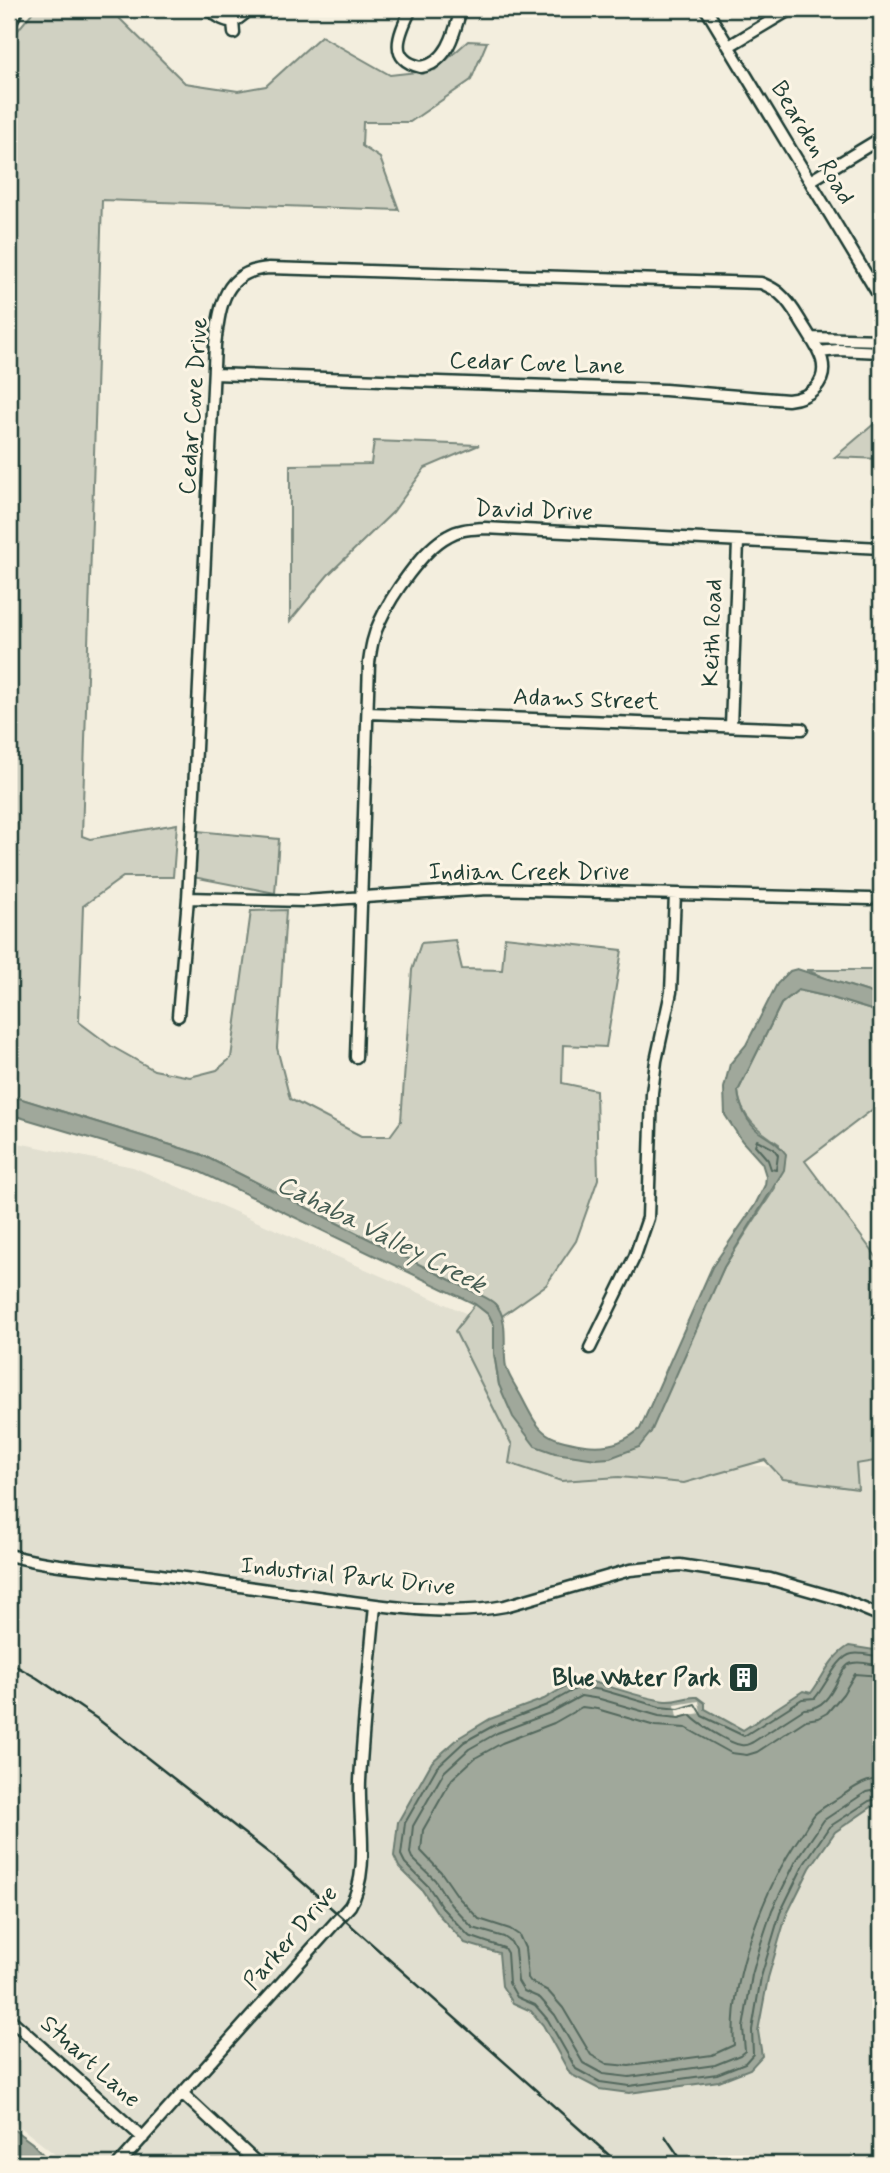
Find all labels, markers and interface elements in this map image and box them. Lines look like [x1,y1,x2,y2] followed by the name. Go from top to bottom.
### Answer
[763,75,861,211] street label: Bearden Road
[172,316,216,496] street label: Cedar Cove Drive
[449,345,625,383] street label: Cedar Cove Lane
[475,493,593,529] street label: David Drive
[696,578,730,688] street label: Keith Road
[513,682,659,718] street label: Adams Street
[428,857,630,888] street label: Indian Creek Drive
[271,1168,493,1303] water label: Cahaba Valley Creek
[239,1550,457,1604] street label: Industrial Park Drive
[727,1661,761,1695] building icon: Blue Water Park
[552,1663,721,1694] place label: Blue Water Park
[237,1879,345,1997] street label: Parker Drive
[33,2009,147,2115] street label: Stuart Lane

